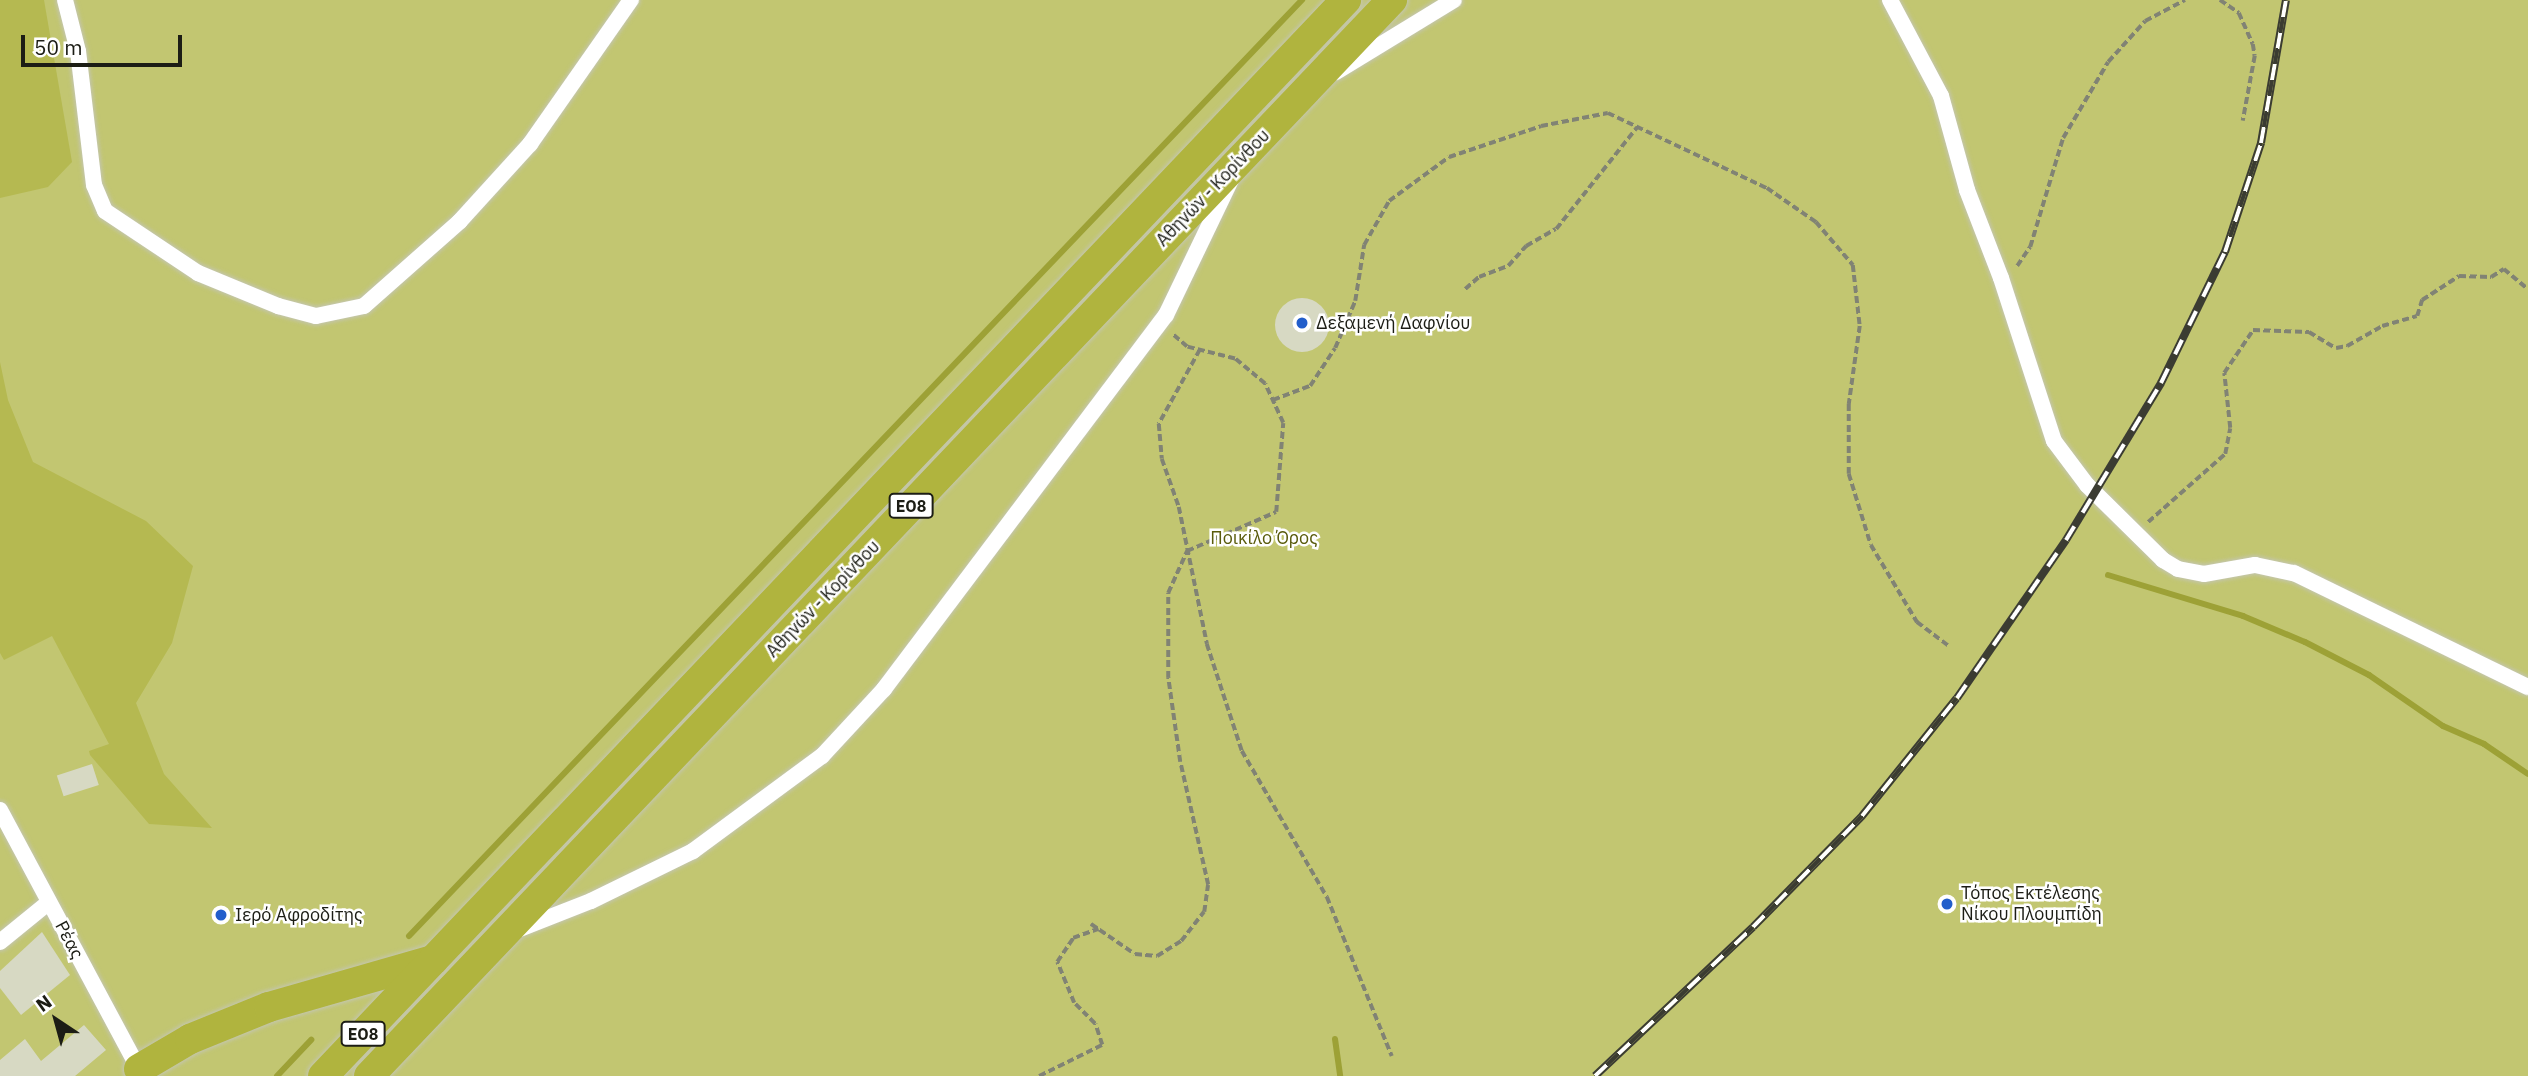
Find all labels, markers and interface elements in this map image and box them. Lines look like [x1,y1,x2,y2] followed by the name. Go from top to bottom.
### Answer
[24,21,186,65] scale bar
[34,33,83,61] text: 50 m
[1152,125,1274,251] street label: Αθηνών - Κορίνθου
[1316,312,1470,334] place label: Δεξαμενή Δαφνίου
[1294,315,1310,331] marker: Δεξαμενή Δαφνίου
[888,494,934,519] road number: ΕΟ8
[1210,527,1318,549] park label: Ποικίλο Όρος
[762,536,884,662] street label: Αθηνών - Κορίνθου
[1961,883,2102,926] place label: Τόπος Εκτέλεσης Νίκου Πλουμπίδη
[1939,896,1955,912] marker: Τόπος Εκτέλεσης Νίκου Πλουμπίδη
[235,904,363,926] place label: Ιερό Αφροδίτης
[213,907,229,923] marker: Ιερό Αφροδίτης
[50,917,88,963] street label: Ρέας
[21,985,91,1055] north arrow
[31,989,56,1017] text: N
[340,1022,386,1046] road number: ΕΟ8

